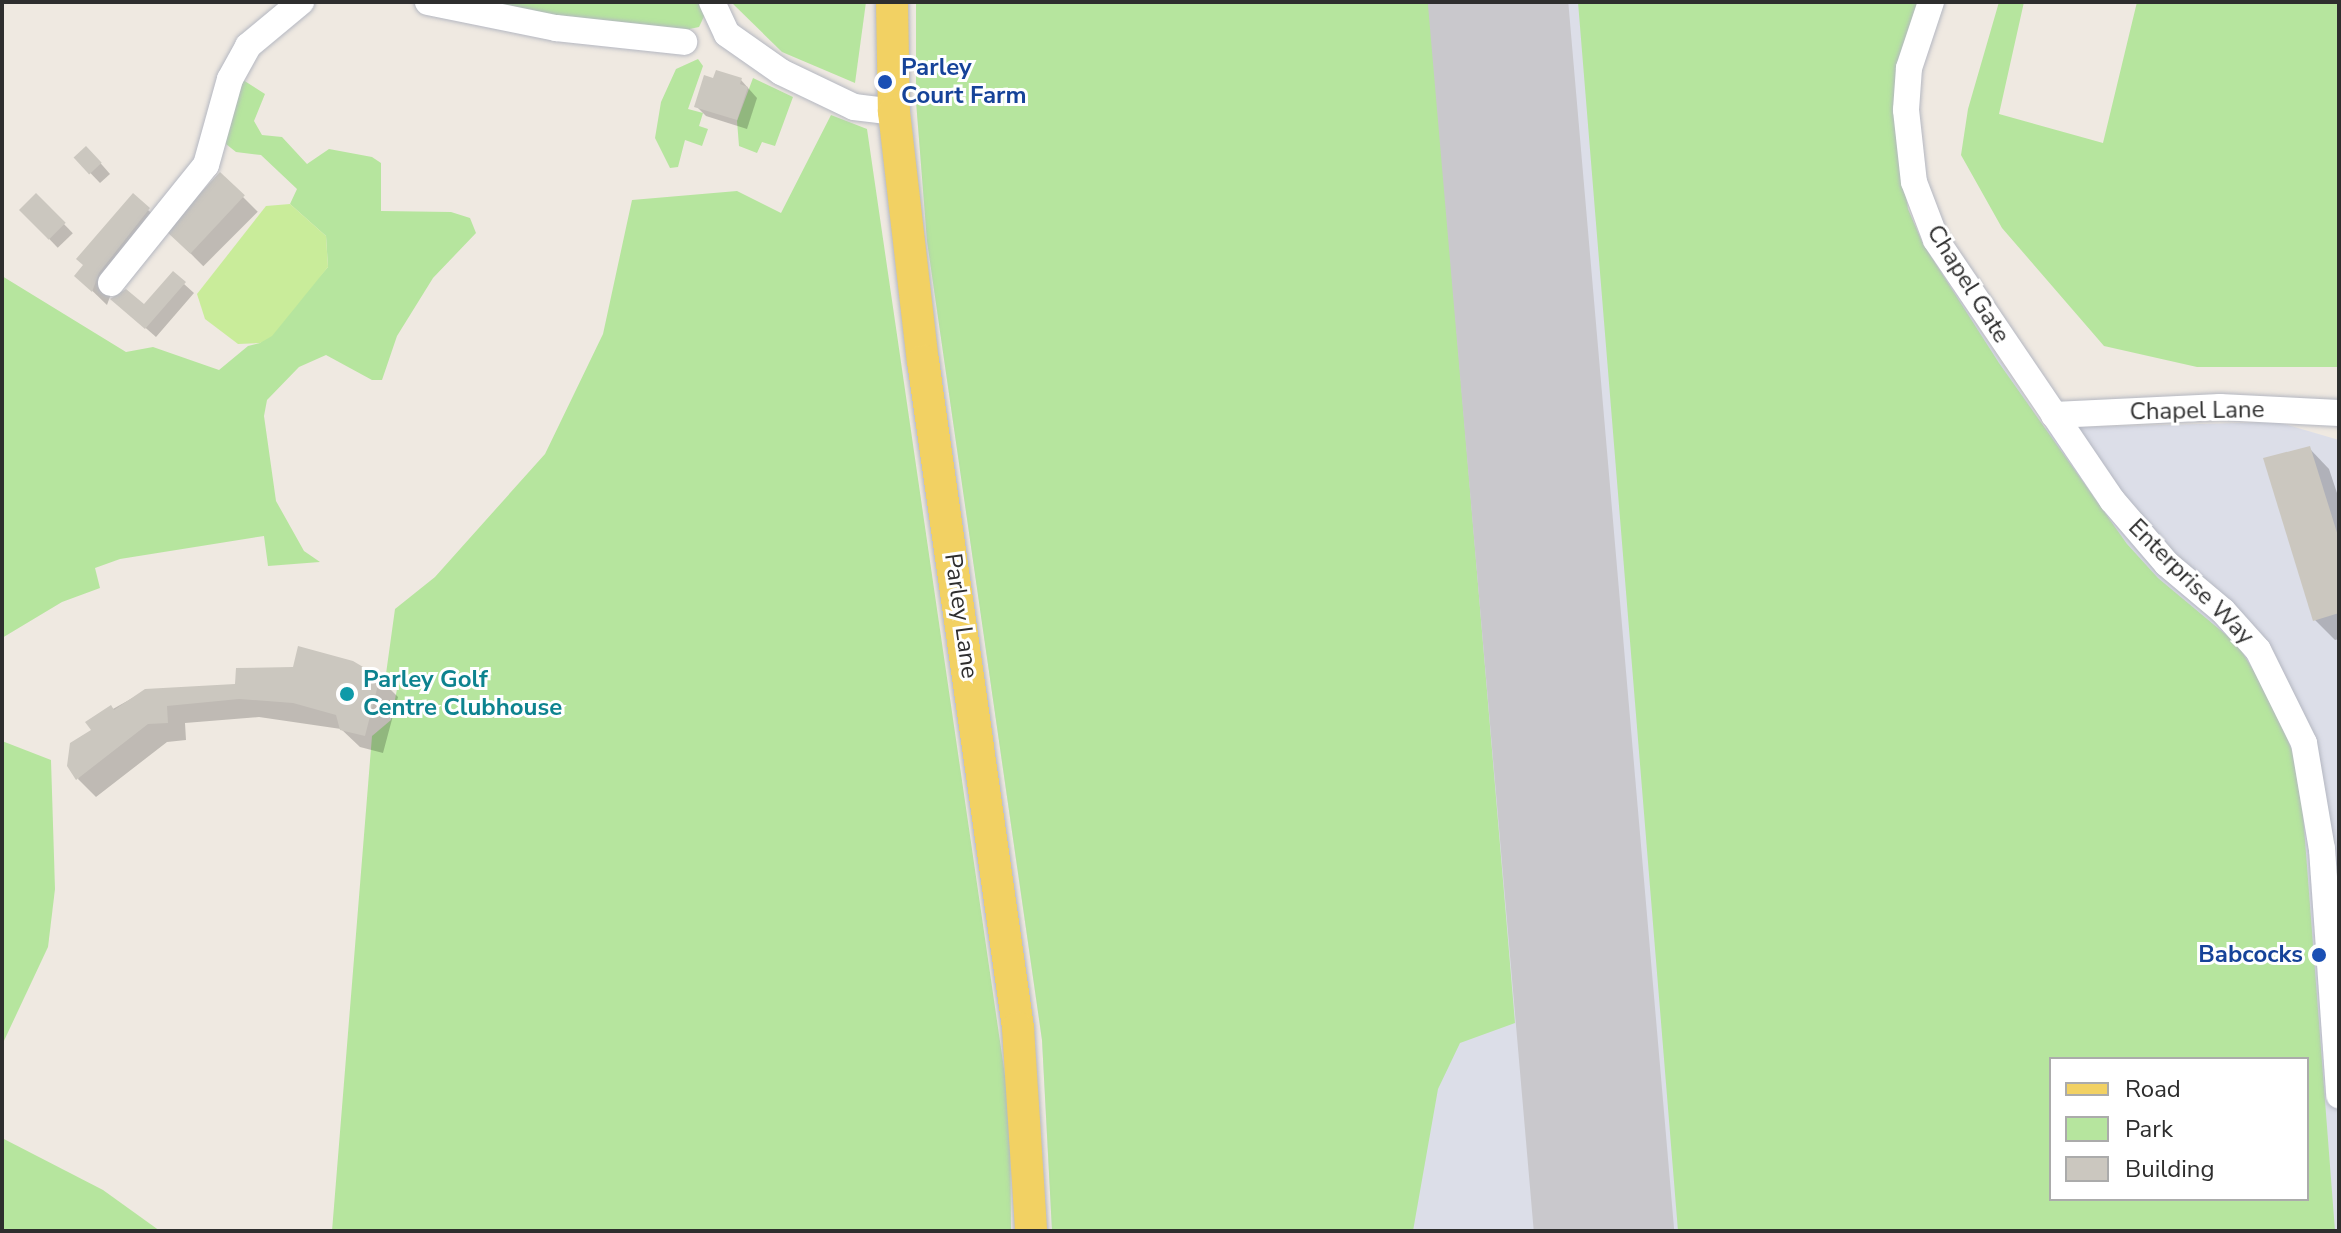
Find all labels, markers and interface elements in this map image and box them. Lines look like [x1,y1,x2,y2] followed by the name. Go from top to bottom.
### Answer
[901,54,1027,110] place label: Parley Court Farm
[876,73,894,91] marker: Parley Court Farm
[1920,220,2016,348] street label: Chapel Gate
[2129,395,2265,427] street label: Chapel Lane
[2122,513,2260,651] street label: Enterprise Way
[938,552,984,680] street label: Parley Lane
[363,666,562,722] place label: Parley Golf Centre Clubhouse
[338,685,356,703] marker: Parley Golf Centre Clubhouse
[2198,941,2303,969] place label: Babcocks
[2310,946,2328,964] marker: Babcocks
[2049,1057,2309,1201] legend
[2125,1073,2181,1105] text: Road
[2125,1113,2173,1145] text: Park
[2125,1153,2215,1185] text: Building

